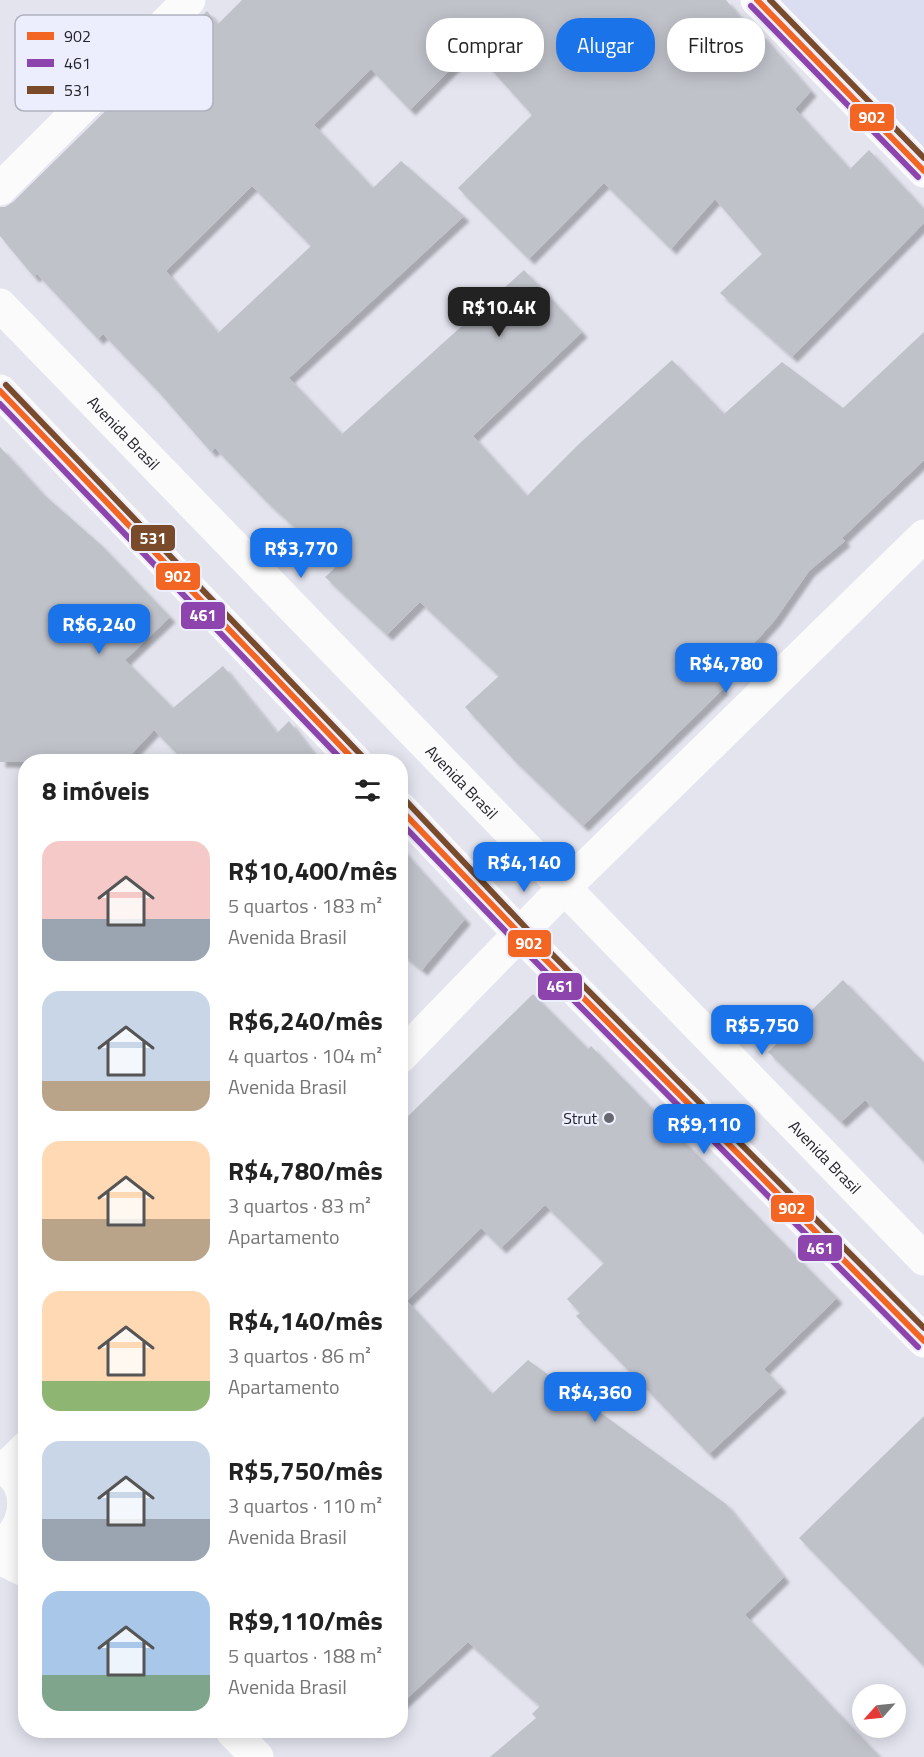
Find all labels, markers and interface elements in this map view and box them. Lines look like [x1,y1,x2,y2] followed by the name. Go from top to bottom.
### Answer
[15,15,213,111] legend
[426,18,544,72] chip: Comprar
[556,18,655,72] chip: Alugar
[667,18,765,72] chip: Filtros
[64,24,91,48] text: 902
[64,51,91,75] text: 461
[64,78,91,102] text: 531
[849,103,895,132] line badge: 902
[859,105,885,129] text: 902
[444,287,554,338] pin: R$10.4K
[462,291,536,322] text: R$10.4K
[82,390,166,475] street label: Avenida Brasil
[130,524,176,552] line badge: 531
[140,526,166,550] text: 531
[246,528,356,579] pin: R$3,770
[264,532,338,563] text: R$3,770
[155,562,201,591] line badge: 902
[165,564,191,588] text: 902
[180,601,226,630] line badge: 461
[190,603,216,627] text: 461
[44,604,154,655] pin: R$6,240
[62,608,136,639] text: R$6,240
[671,643,781,694] pin: R$4,780
[689,647,763,678] text: R$4,780
[420,739,504,824] street label: Avenida Brasil
[42,771,149,810] text: 8 imóveis
[351,774,384,807] icon: filters
[469,842,579,893] pin: R$4,140
[487,846,561,877] text: R$4,140
[228,851,397,890] text: R$10,400/mês
[90,865,162,937] icon: home
[228,890,382,921] text: 5 quartos · 183 m²
[228,921,347,952] text: Avenida Brasil
[507,929,552,958] line badge: 902
[516,931,542,955] text: 902
[537,972,583,1001] line badge: 461
[547,974,573,998] text: 461
[228,1001,383,1040] text: R$6,240/mês
[707,1005,817,1056] pin: R$5,750
[725,1009,799,1040] text: R$5,750
[90,1015,162,1087] icon: home
[228,1040,382,1071] text: 4 quartos · 104 m²
[228,1071,347,1102] text: Avenida Brasil
[649,1104,759,1155] pin: R$9,110
[563,1106,597,1130] place label: Strut
[667,1108,741,1139] text: R$9,110
[602,1111,616,1125] marker: Strut
[783,1114,867,1199] street label: Avenida Brasil
[228,1151,383,1190] text: R$4,780/mês
[90,1165,162,1237] icon: home
[228,1190,371,1221] text: 3 quartos · 83 m²
[770,1194,815,1223] line badge: 902
[779,1196,805,1220] text: 902
[228,1221,340,1252] text: Apartamento
[797,1234,843,1262] line badge: 461
[807,1236,833,1260] text: 461
[228,1301,383,1340] text: R$4,140/mês
[90,1315,162,1387] icon: home
[228,1340,371,1371] text: 3 quartos · 86 m²
[228,1371,340,1402] text: Apartamento
[540,1372,650,1423] pin: R$4,360
[558,1376,632,1407] text: R$4,360
[228,1451,383,1490] text: R$5,750/mês
[90,1465,162,1537] icon: home
[228,1490,382,1521] text: 3 quartos · 110 m²
[228,1521,347,1552] text: Avenida Brasil
[228,1601,383,1640] text: R$9,110/mês
[90,1615,162,1687] icon: home
[228,1640,382,1671] text: 5 quartos · 188 m²
[228,1671,347,1702] text: Avenida Brasil
[852,1684,906,1738] north arrow
[852,1684,906,1738] map controls

